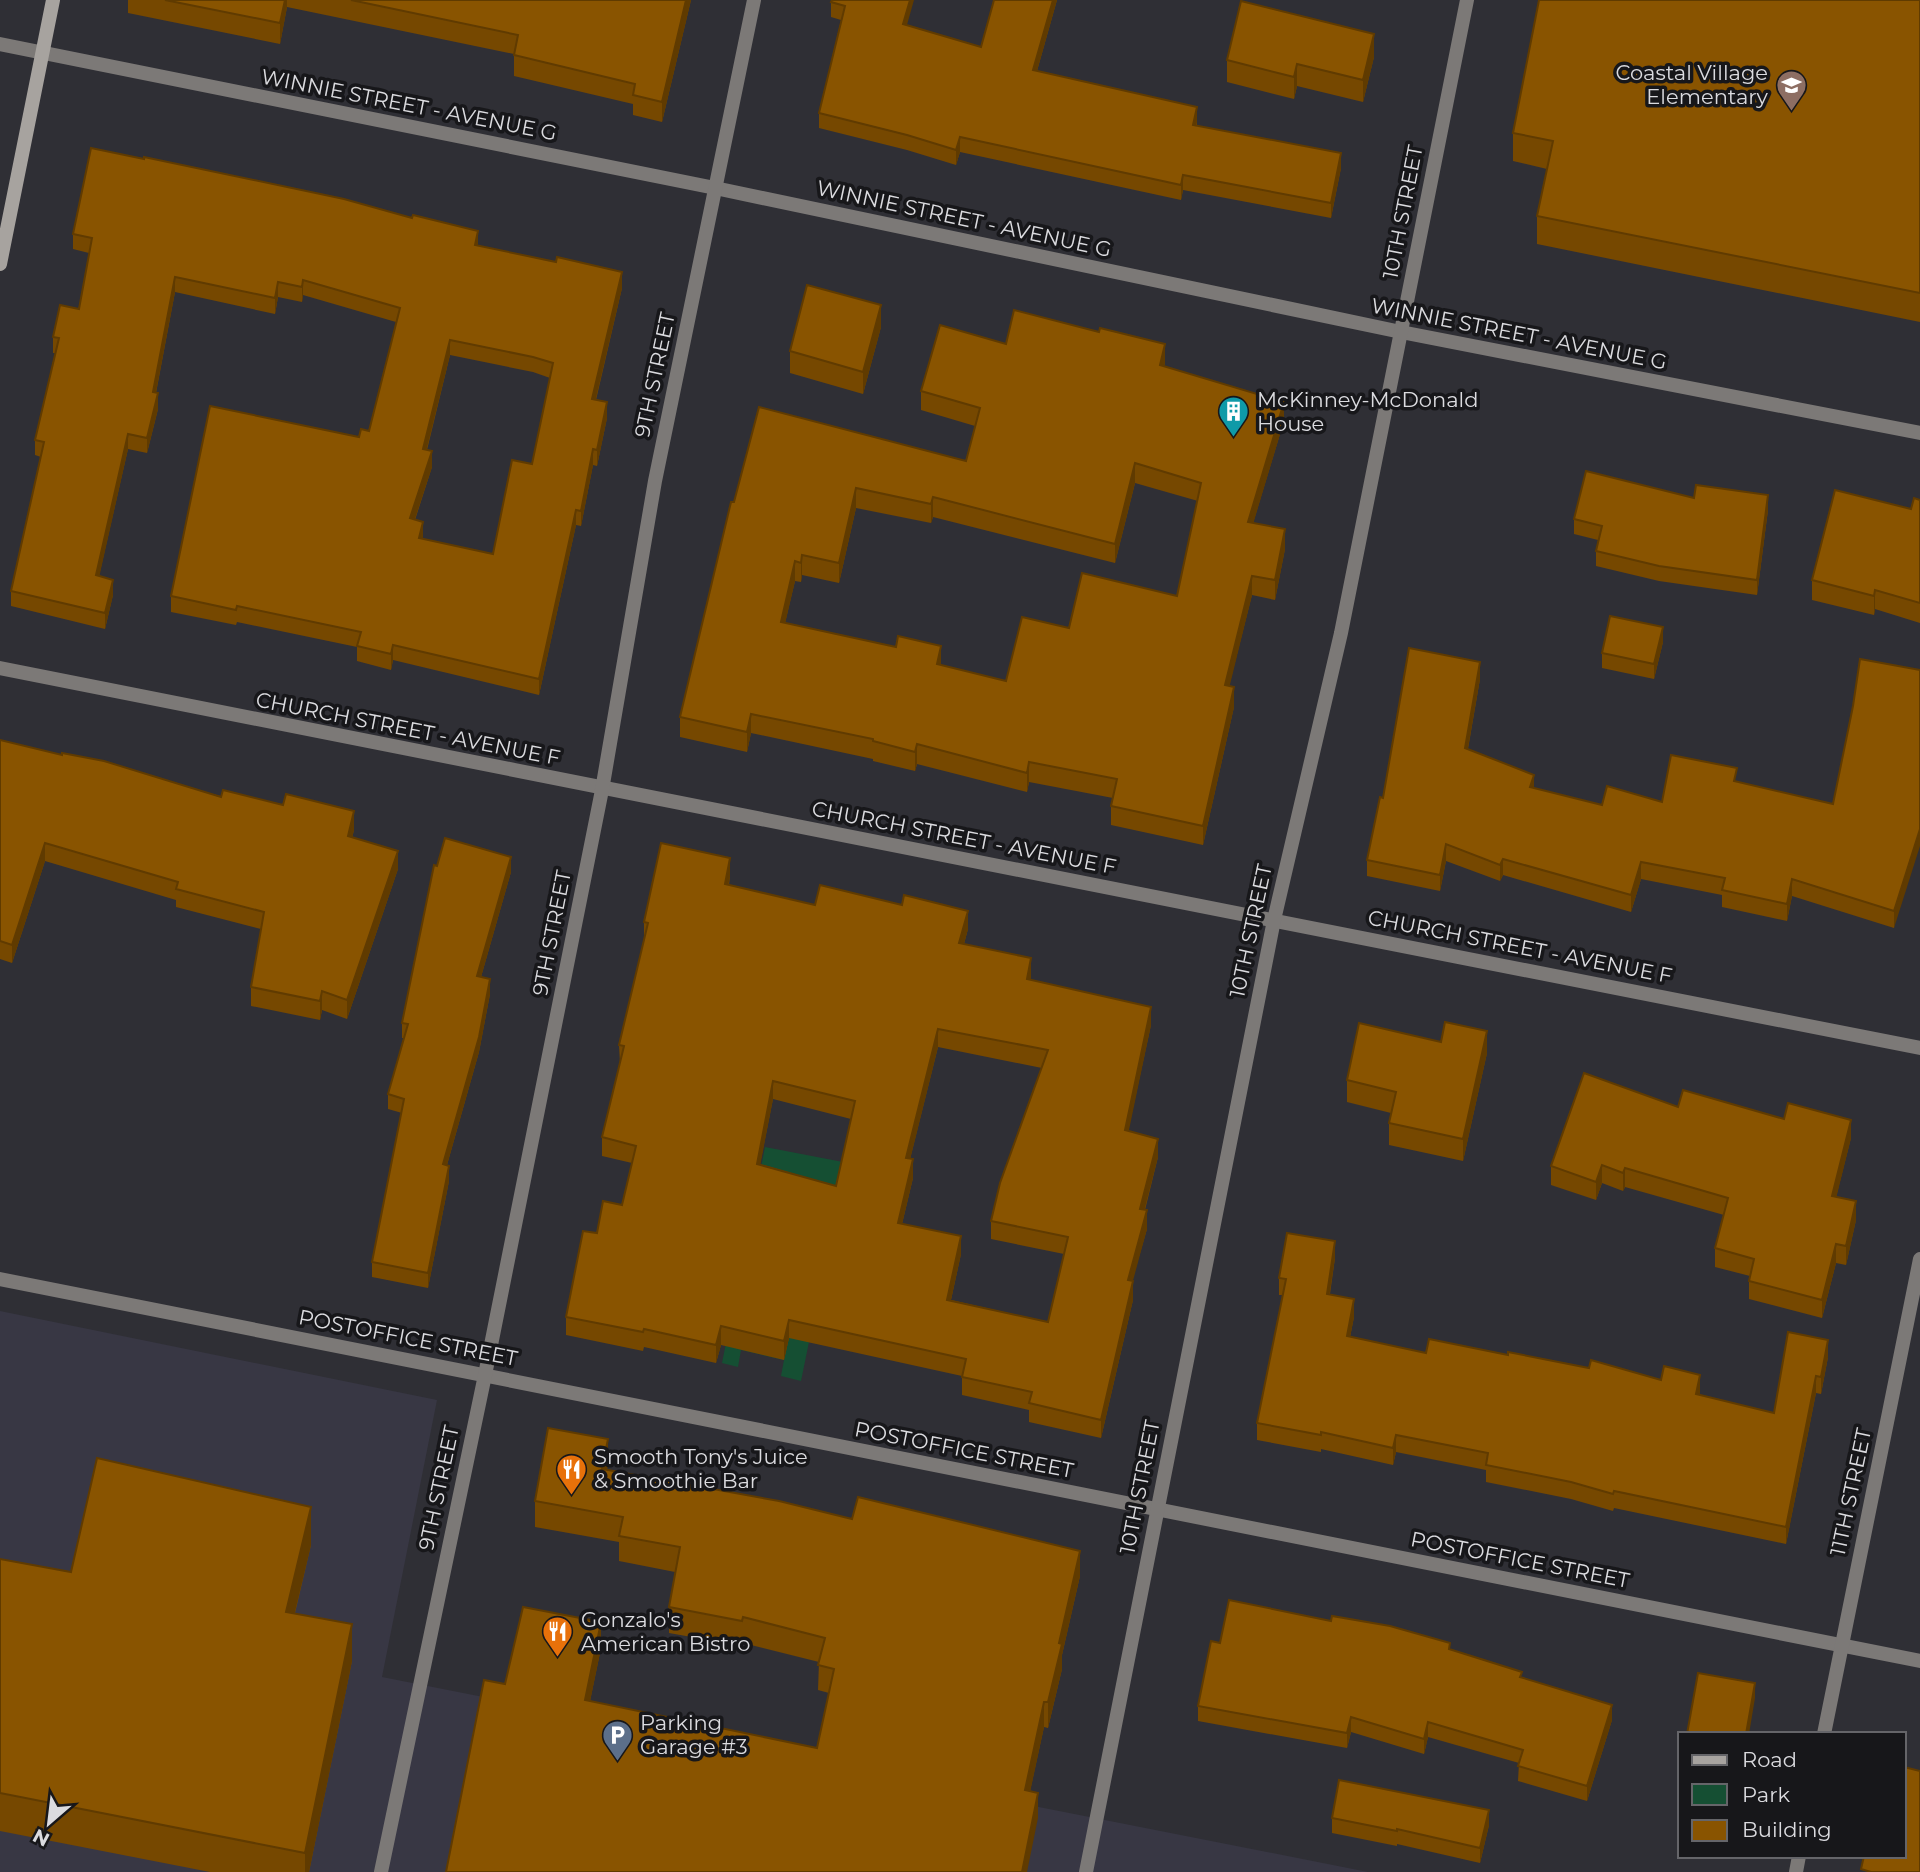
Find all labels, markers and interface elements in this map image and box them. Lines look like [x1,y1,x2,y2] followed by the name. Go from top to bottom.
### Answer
[1616,60,1769,109] place label: Coastal Village Elementary
[259,64,559,145] street label: WINNIE STREET - AVENUE G
[1774,68,1808,112] school or university icon: Coastal Village Elementary
[1377,143,1428,281] street label: 10TH STREET
[814,175,1114,262] street label: WINNIE STREET - AVENUE G
[1369,293,1669,374] street label: WINNIE STREET - AVENUE G
[629,310,680,440] street label: 9TH STREET
[1257,387,1478,436] place label: McKinney-McDonald House
[1217,395,1251,439] building icon: McKinney-McDonald House
[254,687,562,770] street label: CHURCH STREET - AVENUE F
[810,796,1118,879] street label: CHURCH STREET - AVENUE F
[1224,862,1277,1000] street label: 10TH STREET
[527,868,576,998] street label: 9TH STREET
[1366,905,1674,988] street label: CHURCH STREET - AVENUE F
[297,1304,520,1371] street label: POSTOFFICE STREET
[853,1416,1076,1483] street label: POSTOFFICE STREET
[1114,1418,1165,1556] street label: 10TH STREET
[413,1423,464,1553] street label: 9TH STREET
[1825,1426,1876,1558] street label: 11TH STREET
[594,1444,808,1493] place label: Smooth Tony's Juice & Smoothie Bar
[554,1452,588,1496] restaurant icon: Smooth Tony's Juice & Smoothie Bar
[1409,1526,1632,1593] street label: POSTOFFICE STREET
[581,1607,750,1656] place label: Gonzalo's American Bistro
[541,1615,575,1659] restaurant icon: Gonzalo's American Bistro
[640,1710,748,1759] place label: Parking Garage #3
[600,1718,634,1762] parking icon: Parking Garage #3
[1678,1732,1906,1858] legend
[1742,1747,1797,1772] text: Road
[1742,1782,1790,1807] text: Park
[14,1788,84,1858] north arrow
[1742,1817,1832,1842] text: Building
[29,1824,53,1851] text: N

